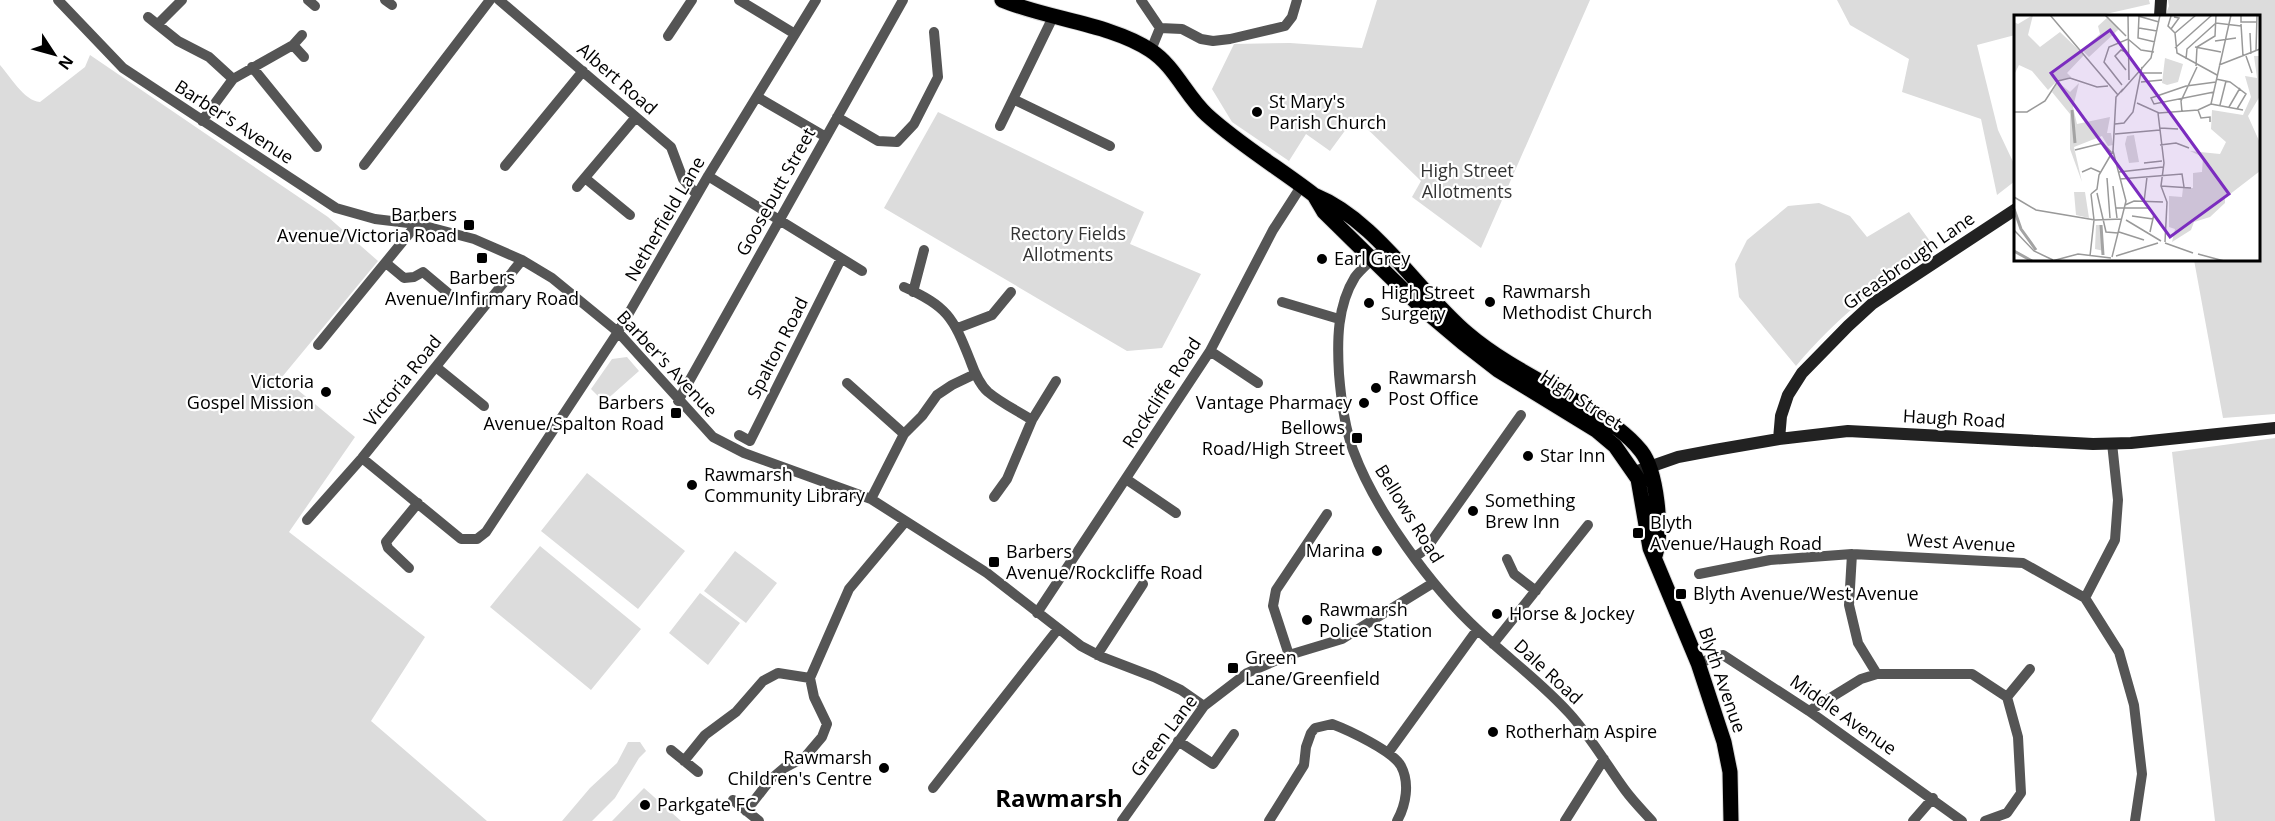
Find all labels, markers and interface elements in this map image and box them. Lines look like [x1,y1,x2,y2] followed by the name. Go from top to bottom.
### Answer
[2014,15,2260,261] inset map
[24,24,84,84] north arrow
[573,37,663,120] street label: Albert Road
[53,51,79,75] text: N
[170,74,299,169] street label: Barber's Avenue
[1269,89,1386,134] place label: St Mary's Parish Church
[1250,105,1264,119] marker: St Mary's Parish Church
[730,123,820,260] street label: Goosebutt Street
[619,152,710,285] street label: Netherfield Lane
[1420,158,1514,203] park label: High Street Allotments
[277,202,457,247] place label: Barbers Avenue/Victoria Road
[1838,206,1979,315] street label: Greasbrough Lane
[462,218,476,232] marker: Barbers Avenue/Victoria Road
[1010,221,1126,266] park label: Rectory Fields Allotments
[1334,246,1411,270] place label: Earl Grey
[475,251,489,265] marker: Barbers Avenue/Infirmary Road
[1315,252,1329,266] marker: Earl Grey
[385,265,579,310] place label: Barbers Avenue/Infirmary Road
[1502,279,1652,324] place label: Rawmarsh Methodist Church
[1381,280,1475,325] place label: High Street Surgery
[741,292,813,403] street label: Spalton Road
[1483,295,1497,309] marker: Rawmarsh Methodist Church
[1362,296,1376,310] marker: High Street Surgery
[612,305,723,422] street label: Barber's Avenue
[358,330,446,431] street label: Victoria Road
[1116,332,1206,452] street label: Rockcliffe Road
[1536,364,1627,435] street label: High Street
[1388,365,1479,410] place label: Rawmarsh Post Office
[187,369,314,414] place label: Victoria Gospel Mission
[1369,381,1383,395] marker: Rawmarsh Post Office
[319,385,333,399] marker: Victoria Gospel Mission
[483,390,664,435] place label: Barbers Avenue/Spalton Road
[1196,390,1353,414] place label: Vantage Pharmacy
[1357,396,1371,410] marker: Vantage Pharmacy
[1902,403,2006,433] street label: Haugh Road
[669,406,683,420] marker: Barbers Avenue/Spalton Road
[1202,415,1345,460] place label: Bellows Road/High Street
[1350,431,1364,445] marker: Bellows Road/High Street
[1540,443,1605,467] place label: Star Inn
[1521,449,1535,463] marker: Star Inn
[1370,460,1450,567] street label: Bellows Road
[704,462,866,507] place label: Rawmarsh Community Library
[685,478,699,492] marker: Rawmarsh Community Library
[1485,488,1576,533] place label: Something Brew Inn
[1466,504,1480,518] marker: Something Brew Inn
[1650,510,1822,555] place label: Blyth Avenue/Haugh Road
[1631,526,1645,540] marker: Blyth Avenue/Haugh Road
[1906,527,2016,557] street label: West Avenue
[1306,538,1365,562] place label: Marina
[1006,539,1203,584] place label: Barbers Avenue/Rockcliffe Road
[1370,544,1384,558] marker: Marina
[987,555,1001,569] marker: Barbers Avenue/Rockcliffe Road
[1693,581,1919,605] place label: Blyth Avenue/West Avenue
[1674,587,1688,601] marker: Blyth Avenue/West Avenue
[1319,597,1432,642] place label: Rawmarsh Police Station
[1509,601,1635,625] place label: Horse & Jockey
[1490,607,1504,621] marker: Horse & Jockey
[1300,613,1314,627] marker: Rawmarsh Police Station
[1694,624,1752,736] street label: Blyth Avenue
[1509,633,1588,709] street label: Dale Road
[1245,645,1380,690] place label: Green Lane/Greenfield
[1226,661,1240,675] marker: Green Lane/Greenfield
[1786,669,1902,760] street label: Middle Avenue
[1124,689,1202,781] street label: Green Lane
[1505,719,1657,743] place label: Rotherham Aspire
[1486,725,1500,739] marker: Rotherham Aspire
[727,745,872,790] place label: Rawmarsh Children's Centre
[877,761,891,775] marker: Rawmarsh Children's Centre
[995,781,1123,814] district label: Rawmarsh
[657,792,756,816] place label: Parkgate FC
[638,798,652,812] marker: Parkgate FC

